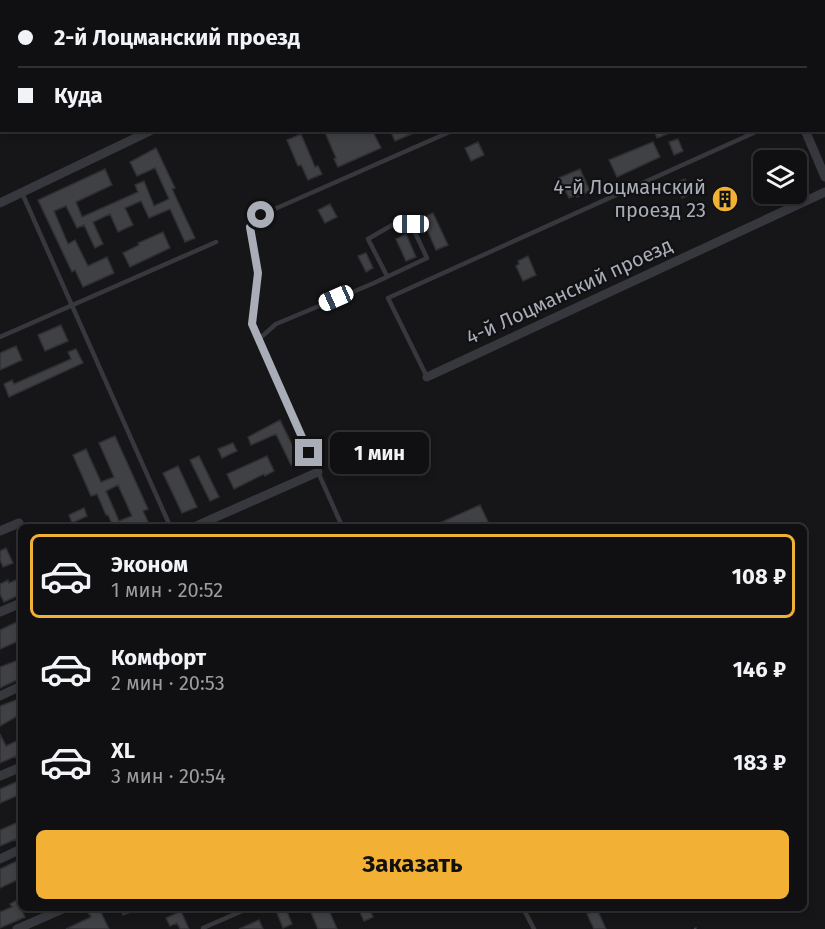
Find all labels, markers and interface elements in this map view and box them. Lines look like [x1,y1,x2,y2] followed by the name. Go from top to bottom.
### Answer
[54,24,300,51] text: 2-й Лоцманский проезд
[54,82,103,109] text: Куда
[753,150,807,204] map controls
[753,150,807,204] button: layers
[553,175,706,222] place label: 4-й Лоцманский проезд 23
[710,184,740,214] building icon: 4-й Лоцманский проезд 23
[247,201,274,228] route start
[393,215,429,233] car
[462,233,676,349] street label: 4-й Лоцманский проезд
[316,282,356,314] car
[330,432,429,474] callout: 1 мин
[295,439,322,466] route end
[354,441,405,465] text: 1 мин
[39,549,93,603] icon: car
[111,551,188,578] text: Эконом
[732,563,786,590] text: 108 ₽
[111,578,223,602] text: 1 мин · 20:52
[39,642,93,696] icon: car
[111,644,206,671] text: Комфорт
[733,656,786,683] text: 146 ₽
[111,671,225,695] text: 2 мин · 20:53
[39,735,93,789] icon: car
[111,737,135,764] text: XL
[733,749,786,776] text: 183 ₽
[111,764,226,788] text: 3 мин · 20:54
[36,830,789,899] button: Заказать

